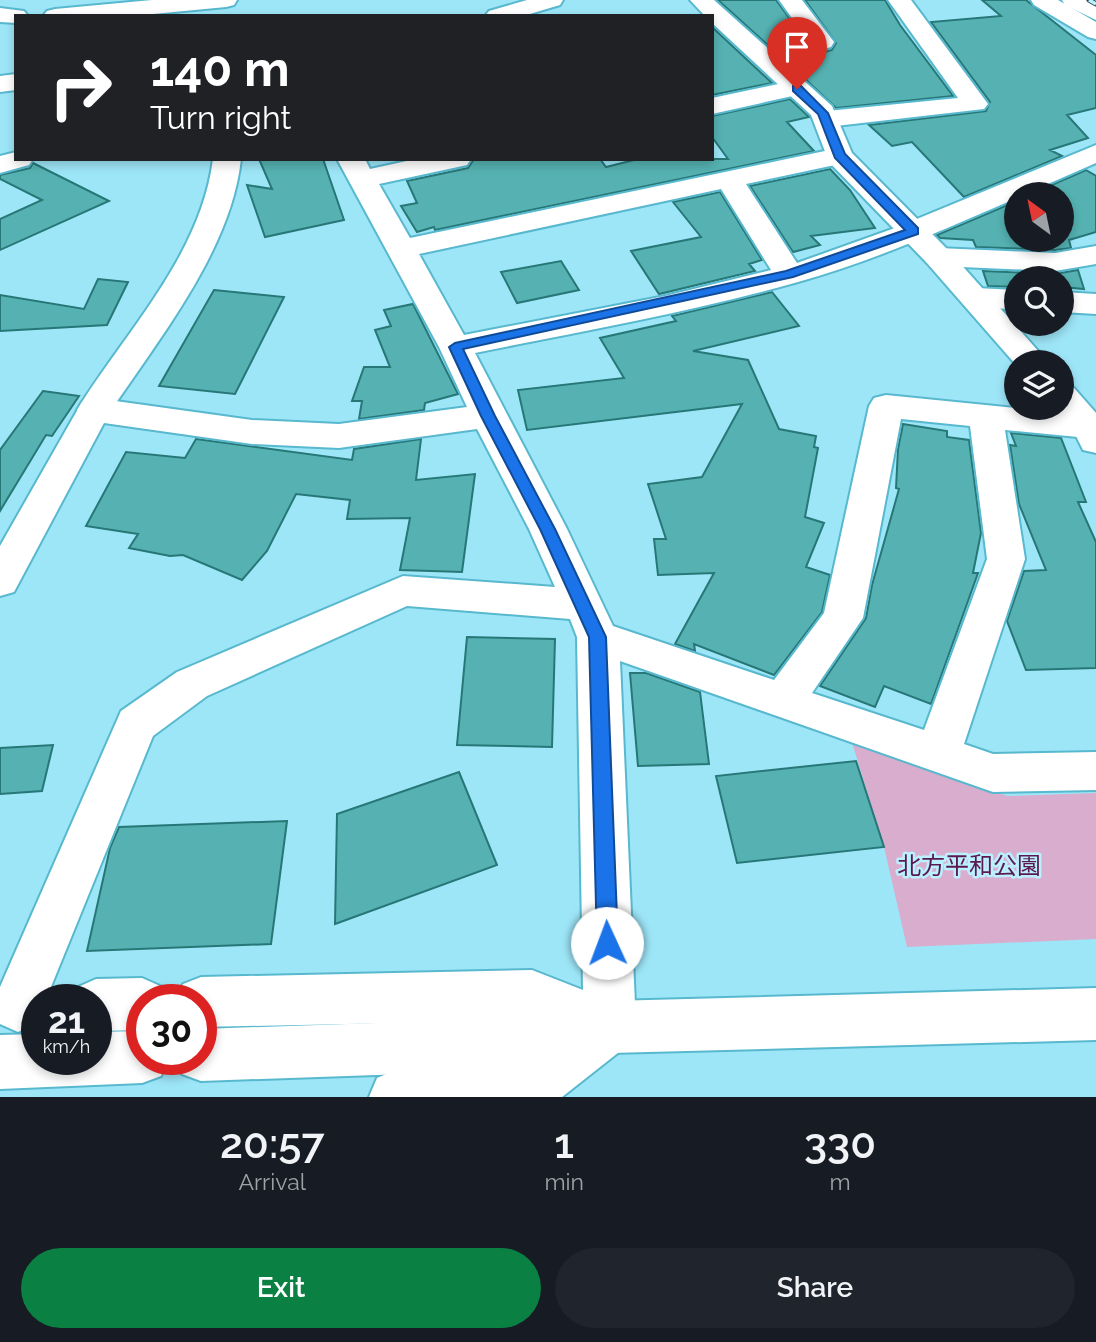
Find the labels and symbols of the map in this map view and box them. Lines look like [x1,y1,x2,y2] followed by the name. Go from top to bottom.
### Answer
[767,17,827,89] pin
[1004,182,1074,252] north arrow
[897,851,1041,880] park label: 北方平和公園
[570,906,644,980] position arrow
[126,984,217,1075] speed limit sign: 30

